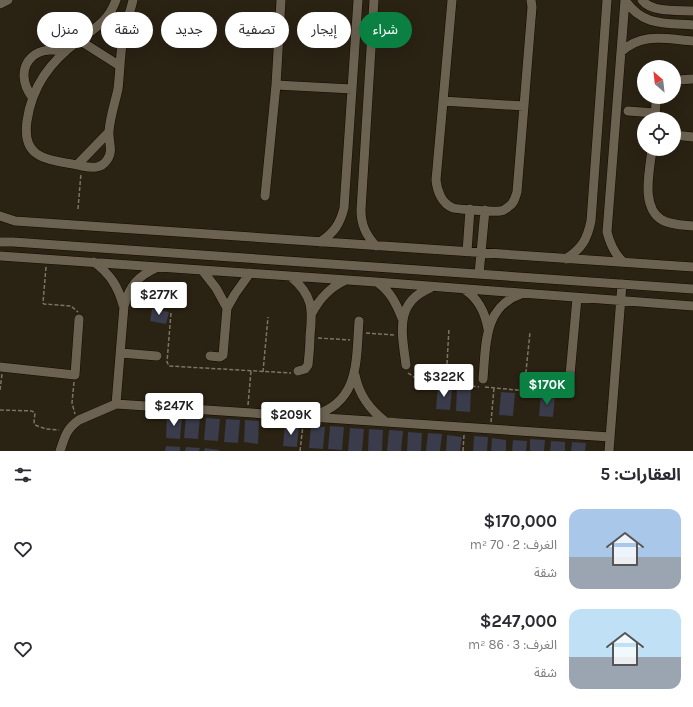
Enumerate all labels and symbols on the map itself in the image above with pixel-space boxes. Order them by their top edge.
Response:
north arrow [637,60,681,104]
pin: $277K [131,282,187,316]
pin: $322K [416,364,472,398]
pin: $170K [519,372,575,406]
pin: $247K [146,393,202,427]
pin: $209K [263,402,319,436]

